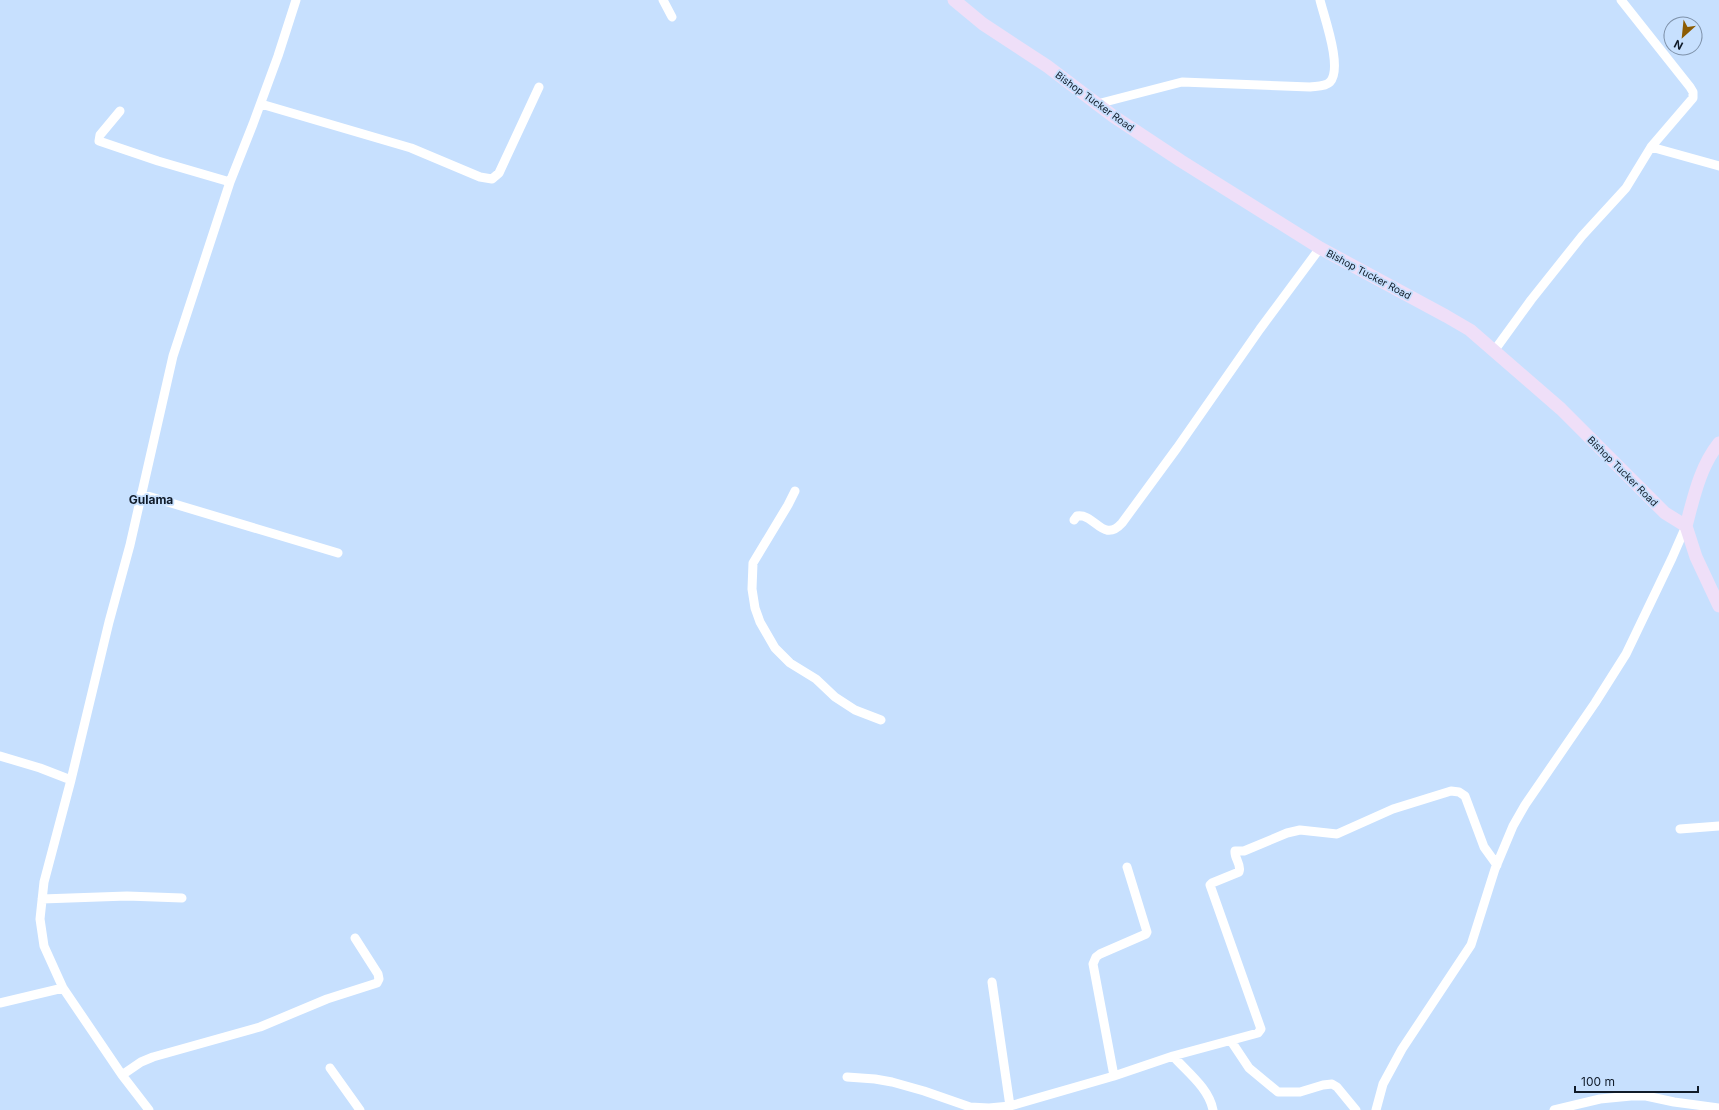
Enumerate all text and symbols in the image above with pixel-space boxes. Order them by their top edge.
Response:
north arrow [1663,16,1703,56]
text: N [1672,37,1685,53]
street label: Bishop Tucker Road [1053,68,1137,134]
street label: Bishop Tucker Road [1325,247,1413,301]
street label: Bishop Tucker Road [1585,433,1661,509]
district label: Gulama [129,492,173,507]
scale bar [1575,1068,1698,1094]
text: 100 m [1581,1074,1615,1089]

